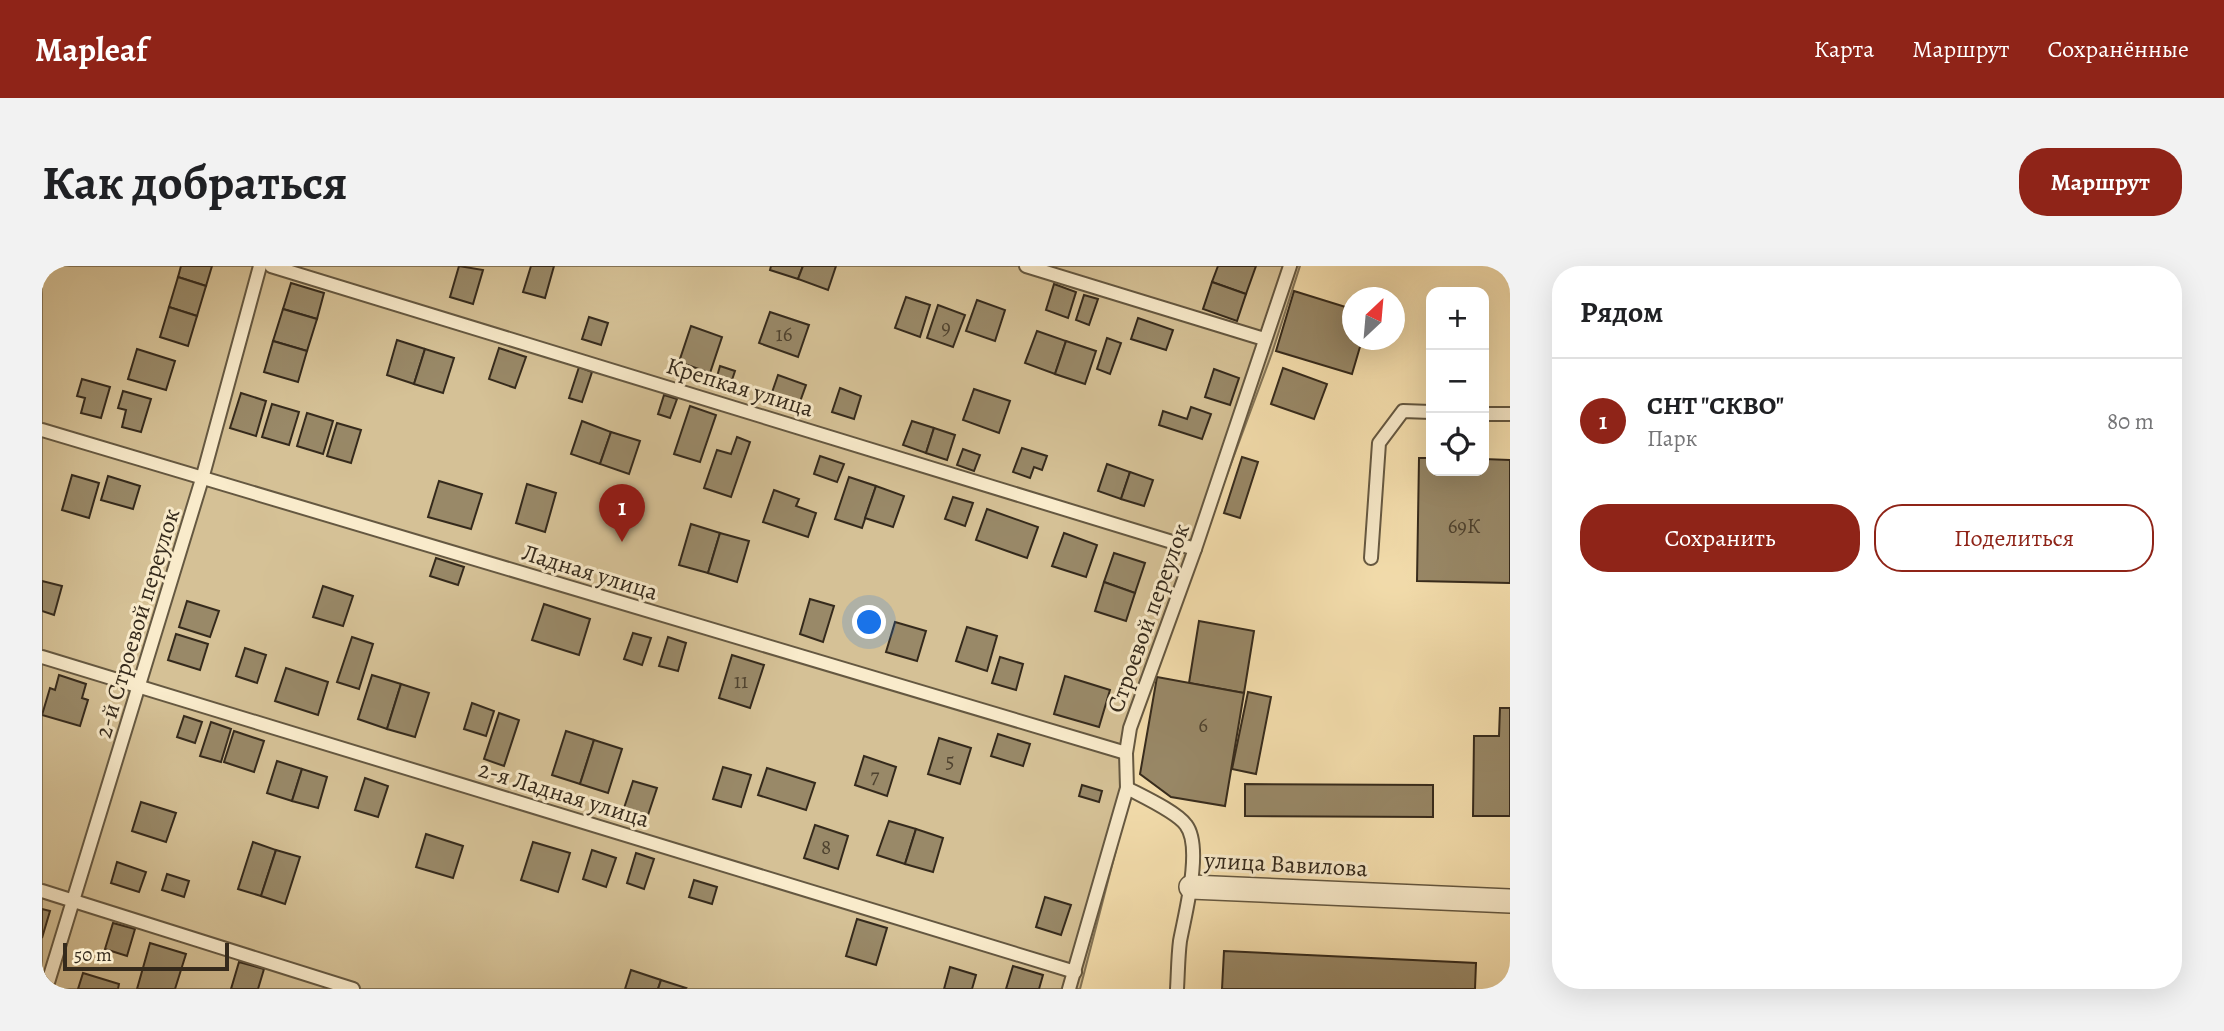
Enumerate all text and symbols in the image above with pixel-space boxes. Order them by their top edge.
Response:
text: Mapleaf [35,27,147,72]
text: Карта [1814,33,1874,65]
text: Маршрут [1912,33,2010,65]
text: Сохранённые [2048,33,2189,65]
button: Маршрут [2019,148,2182,216]
text: Как добраться [42,149,348,216]
north arrow [1342,287,1405,350]
map controls [1426,287,1489,476]
button: + [1426,287,1489,350]
text: Рядом [1580,292,1663,332]
house number: 9 [941,313,951,341]
house number: 16 [776,320,793,348]
street label: Крепкая улица [662,349,818,425]
button: − [1426,350,1489,413]
text: СНТ "СКВО" [1647,388,1784,423]
text: 1 [1599,406,1607,437]
text: 80 m [2107,406,2154,437]
button: locate [1426,413,1489,476]
text: Парк [1647,423,1698,454]
pin: 1 [599,484,645,542]
street label: 2-й Строевой переулок [87,504,187,742]
button: Сохранить [1580,504,1860,572]
button: Поделиться [1874,504,2154,572]
house number: 69К [1448,512,1481,540]
street label: Строевой переулок [1099,519,1197,717]
street label: Ладная улица [518,536,662,608]
your location [852,605,886,639]
house number: 11 [734,667,748,695]
house number: 6 [1198,711,1208,739]
house number: 5 [945,747,955,775]
street label: 2-я Ладная улица [475,753,653,835]
house number: 7 [871,762,880,790]
house number: 8 [821,833,831,861]
street label: улица Вавилова [1203,844,1368,884]
scale bar [63,940,229,972]
text: 50 m [74,942,112,968]

